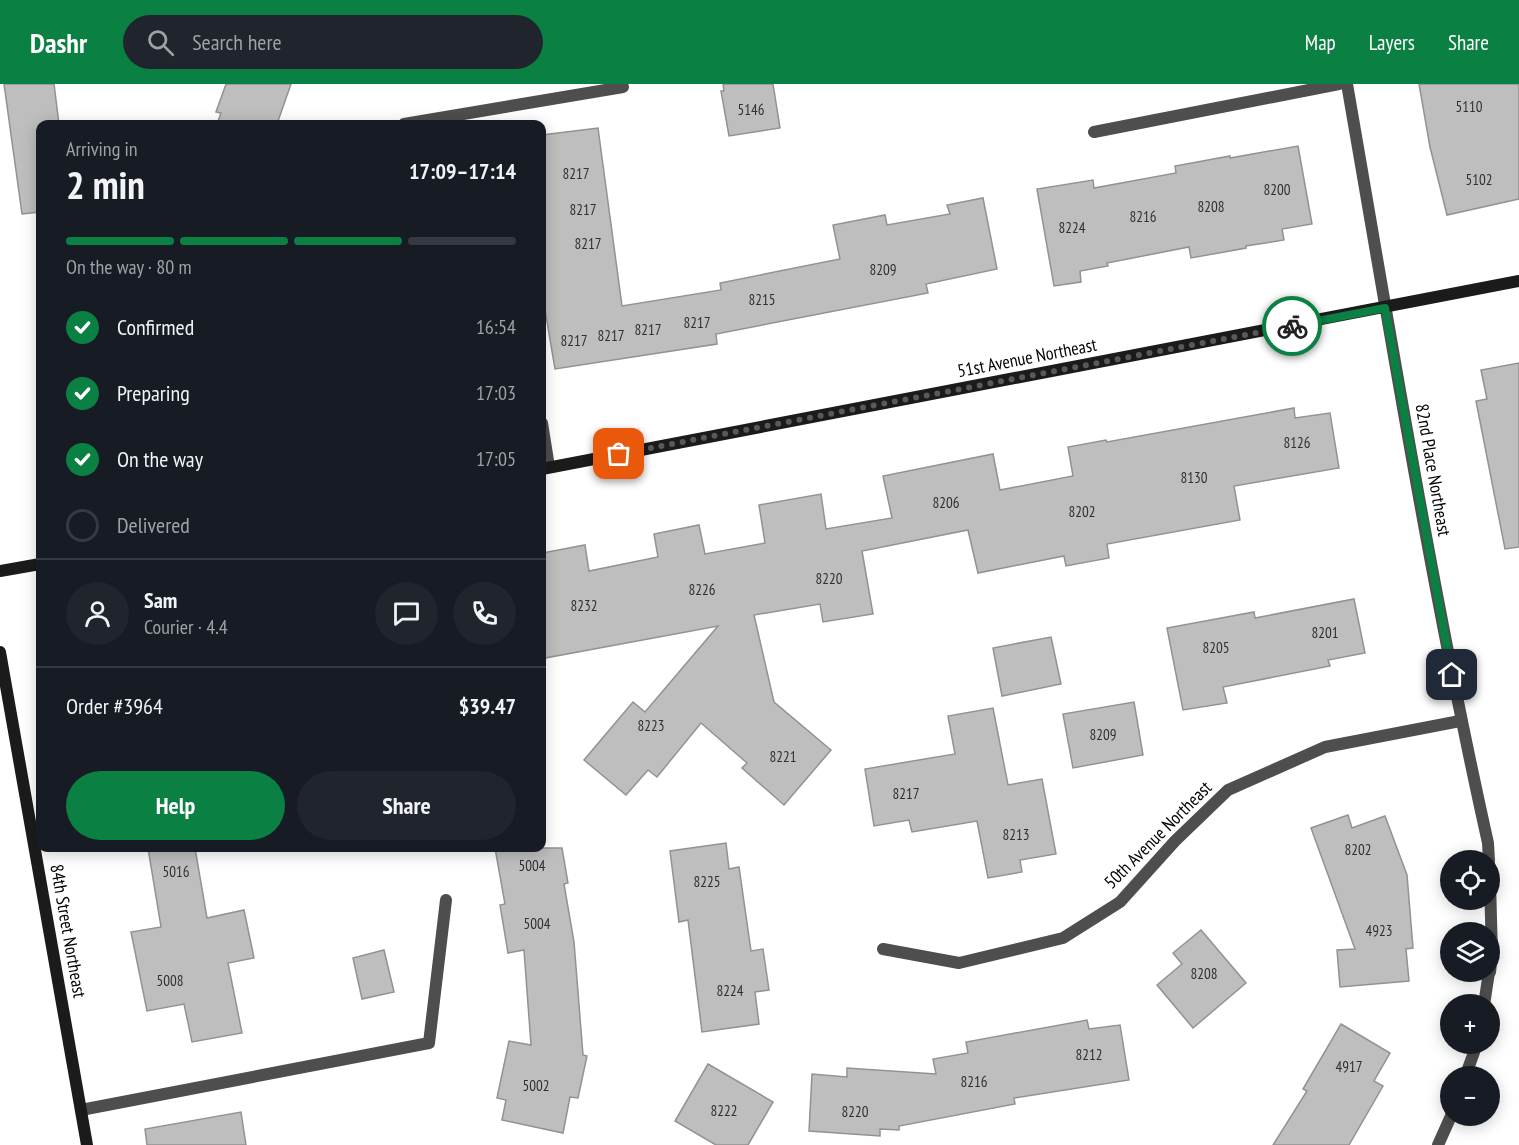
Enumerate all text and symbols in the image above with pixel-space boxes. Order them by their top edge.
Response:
search box [123,15,543,69]
text: Dashr [30,24,87,61]
icon: search [144,26,177,59]
text: Search here [192,28,282,56]
text: Map [1305,29,1336,56]
text: Layers [1369,29,1415,56]
text: Share [1448,29,1489,56]
house number: 5110 [1455,97,1483,116]
house number: 5146 [737,100,765,119]
text: Arriving in [66,136,138,162]
text: 17:09–17:14 [409,157,516,185]
text: 2 min [66,159,145,210]
house number: 8217 [562,164,590,183]
house number: 5102 [1465,170,1493,189]
house number: 8200 [1263,180,1291,199]
house number: 8208 [1197,197,1225,216]
house number: 8217 [569,200,597,219]
house number: 8216 [1129,207,1157,226]
house number: 8224 [1058,218,1086,237]
house number: 8217 [574,234,602,253]
text: On the way · 80 m [66,254,192,280]
house number: 8209 [869,260,897,279]
house number: 8215 [748,290,776,309]
courier [1262,296,1322,356]
icon: bike [1276,310,1309,343]
icon: check [66,311,99,344]
text: Confirmed [117,313,194,341]
house number: 8217 [683,313,711,332]
text: 16:54 [476,314,516,340]
house number: 8217 [634,320,662,339]
house number: 8217 [597,326,625,345]
house number: 8217 [560,331,588,350]
street label: 51st Avenue Northeast [955,333,1098,382]
icon: check [66,377,99,410]
text: Preparing [117,379,190,407]
text: 17:03 [476,380,516,406]
street label: 82nd Place Northeast [1411,402,1456,538]
pin [593,428,644,479]
house number: 8126 [1283,433,1311,452]
icon: bag [602,437,635,470]
icon: check [66,443,99,476]
text: On the way [117,445,203,473]
text: 17:05 [476,446,516,472]
house number: 8130 [1180,468,1208,487]
house number: 8206 [932,493,960,512]
house number: 8202 [1068,502,1096,521]
text: Delivered [117,511,190,539]
house number: 8220 [815,569,843,588]
house number: 8226 [688,580,716,599]
button: person [66,582,129,645]
button: chat [375,582,438,645]
button: phone [453,582,516,645]
text: Sam [144,586,177,614]
house number: 8232 [570,596,598,615]
text: Courier · 4.4 [144,614,228,640]
house number: 8201 [1311,623,1339,642]
house number: 8205 [1202,638,1230,657]
pin [1426,649,1477,700]
icon: home [1435,658,1468,691]
text: Order #3964 [66,692,163,720]
text: $39.47 [459,692,516,720]
house number: 8223 [637,716,665,735]
house number: 8209 [1089,725,1117,744]
house number: 8221 [769,747,797,766]
button: Help [66,771,285,840]
button: Share [297,771,516,840]
street label: 50th Avenue Northeast [1099,776,1216,893]
house number: 8217 [892,784,920,803]
house number: 8213 [1002,825,1030,844]
house number: 8202 [1344,840,1372,859]
map controls [1440,850,1500,1126]
button: locate [1440,850,1500,910]
house number: 5004 [518,856,546,875]
street label: 84th Street Northeast [45,862,92,1000]
house number: 5016 [162,862,190,881]
house number: 8225 [693,872,721,891]
house number: 5004 [523,914,551,933]
house number: 4923 [1365,921,1393,940]
button: layers [1440,922,1500,982]
house number: 8208 [1190,964,1218,983]
house number: 5008 [156,971,184,990]
house number: 8224 [716,981,744,1000]
button: + [1440,994,1500,1054]
house number: 8212 [1075,1045,1103,1064]
house number: 4917 [1335,1057,1363,1076]
button: − [1440,1066,1500,1126]
house number: 8216 [960,1072,988,1091]
house number: 5002 [522,1076,550,1095]
house number: 8222 [710,1101,738,1120]
house number: 8220 [841,1102,869,1121]

